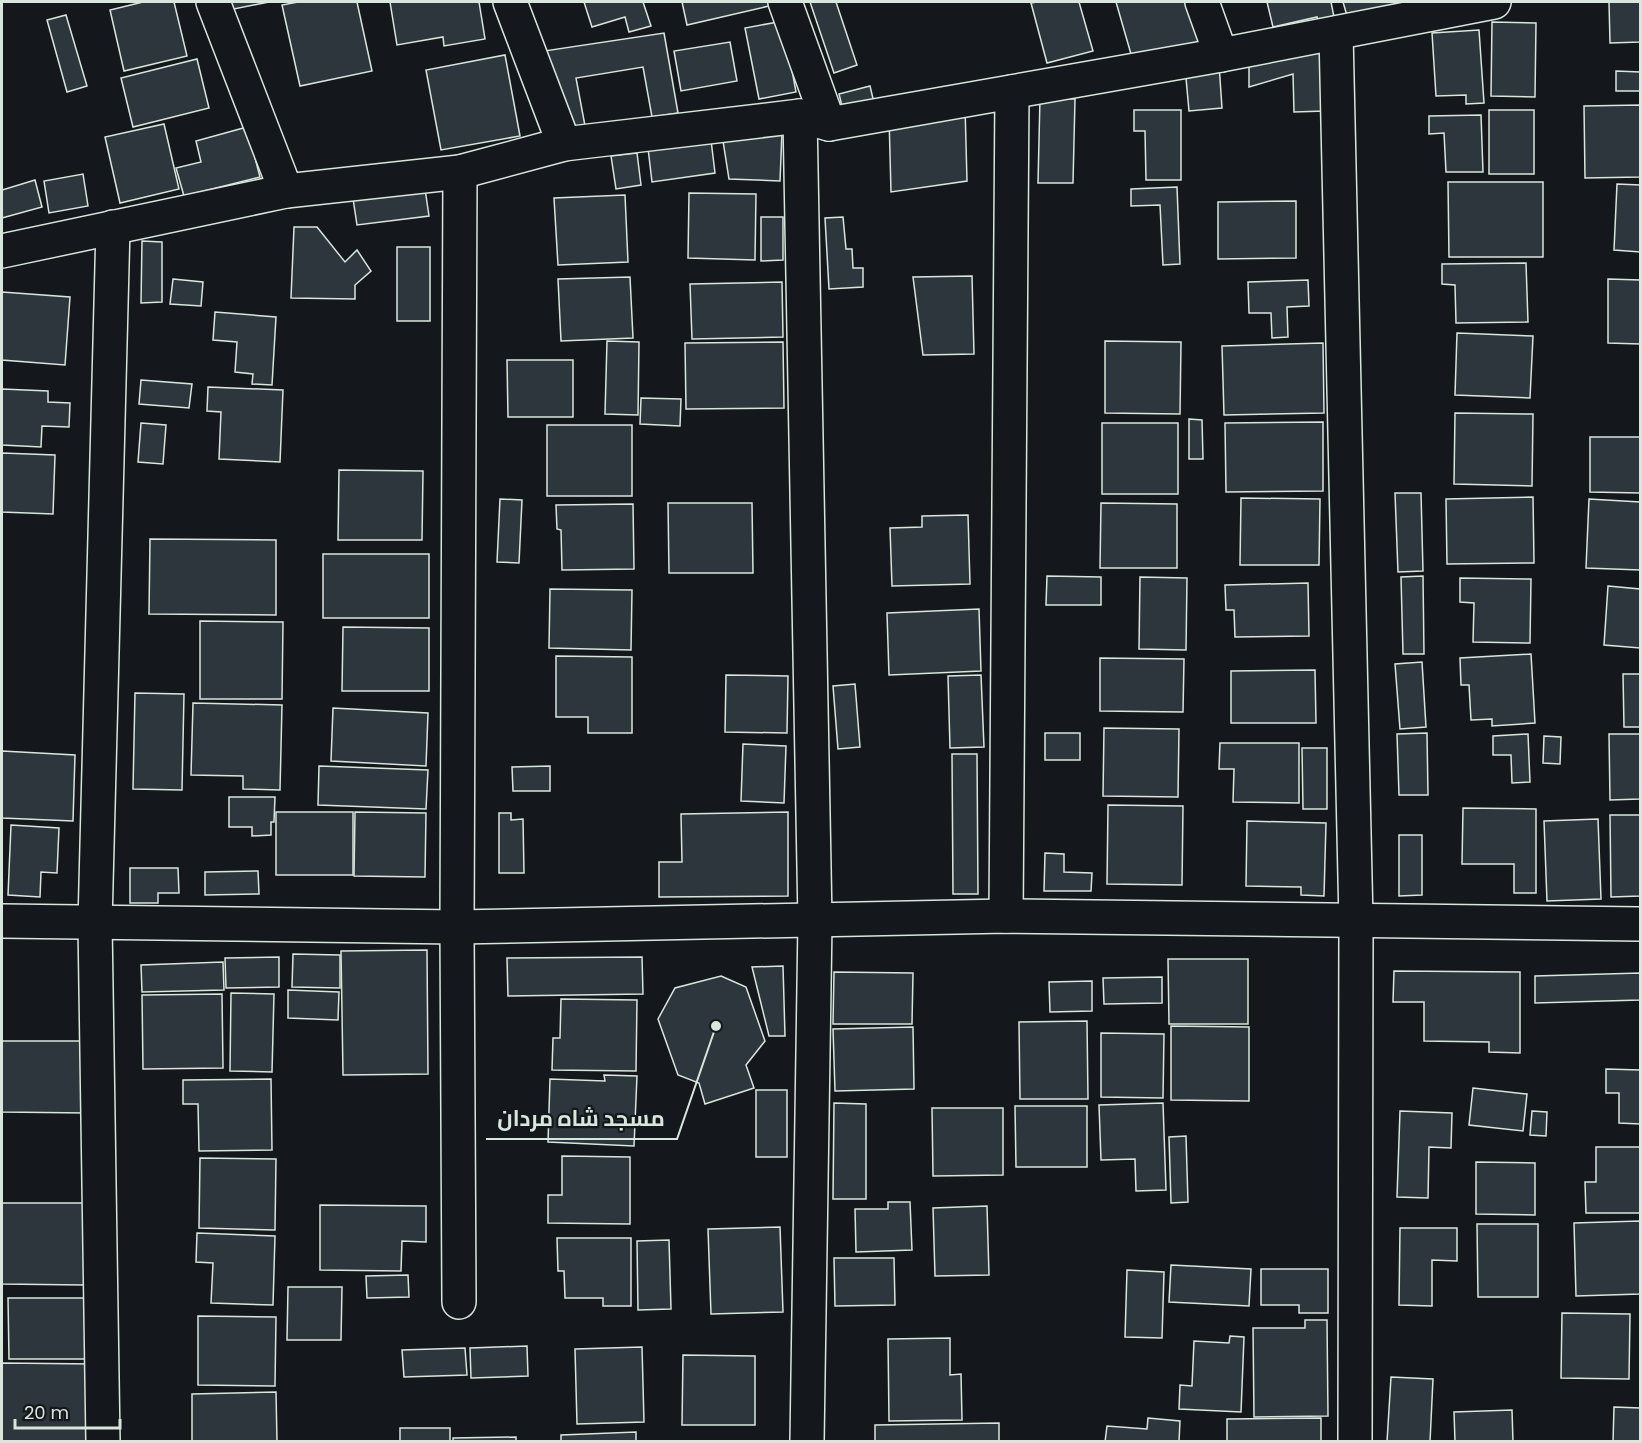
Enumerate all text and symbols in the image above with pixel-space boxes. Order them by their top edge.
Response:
callout: مسجد شاه مردان [486,1099,677,1139]
text: مسجد شاه مردان [497,1103,665,1134]
scale bar [15,1392,120,1430]
text: 20 m [24,1400,69,1425]

